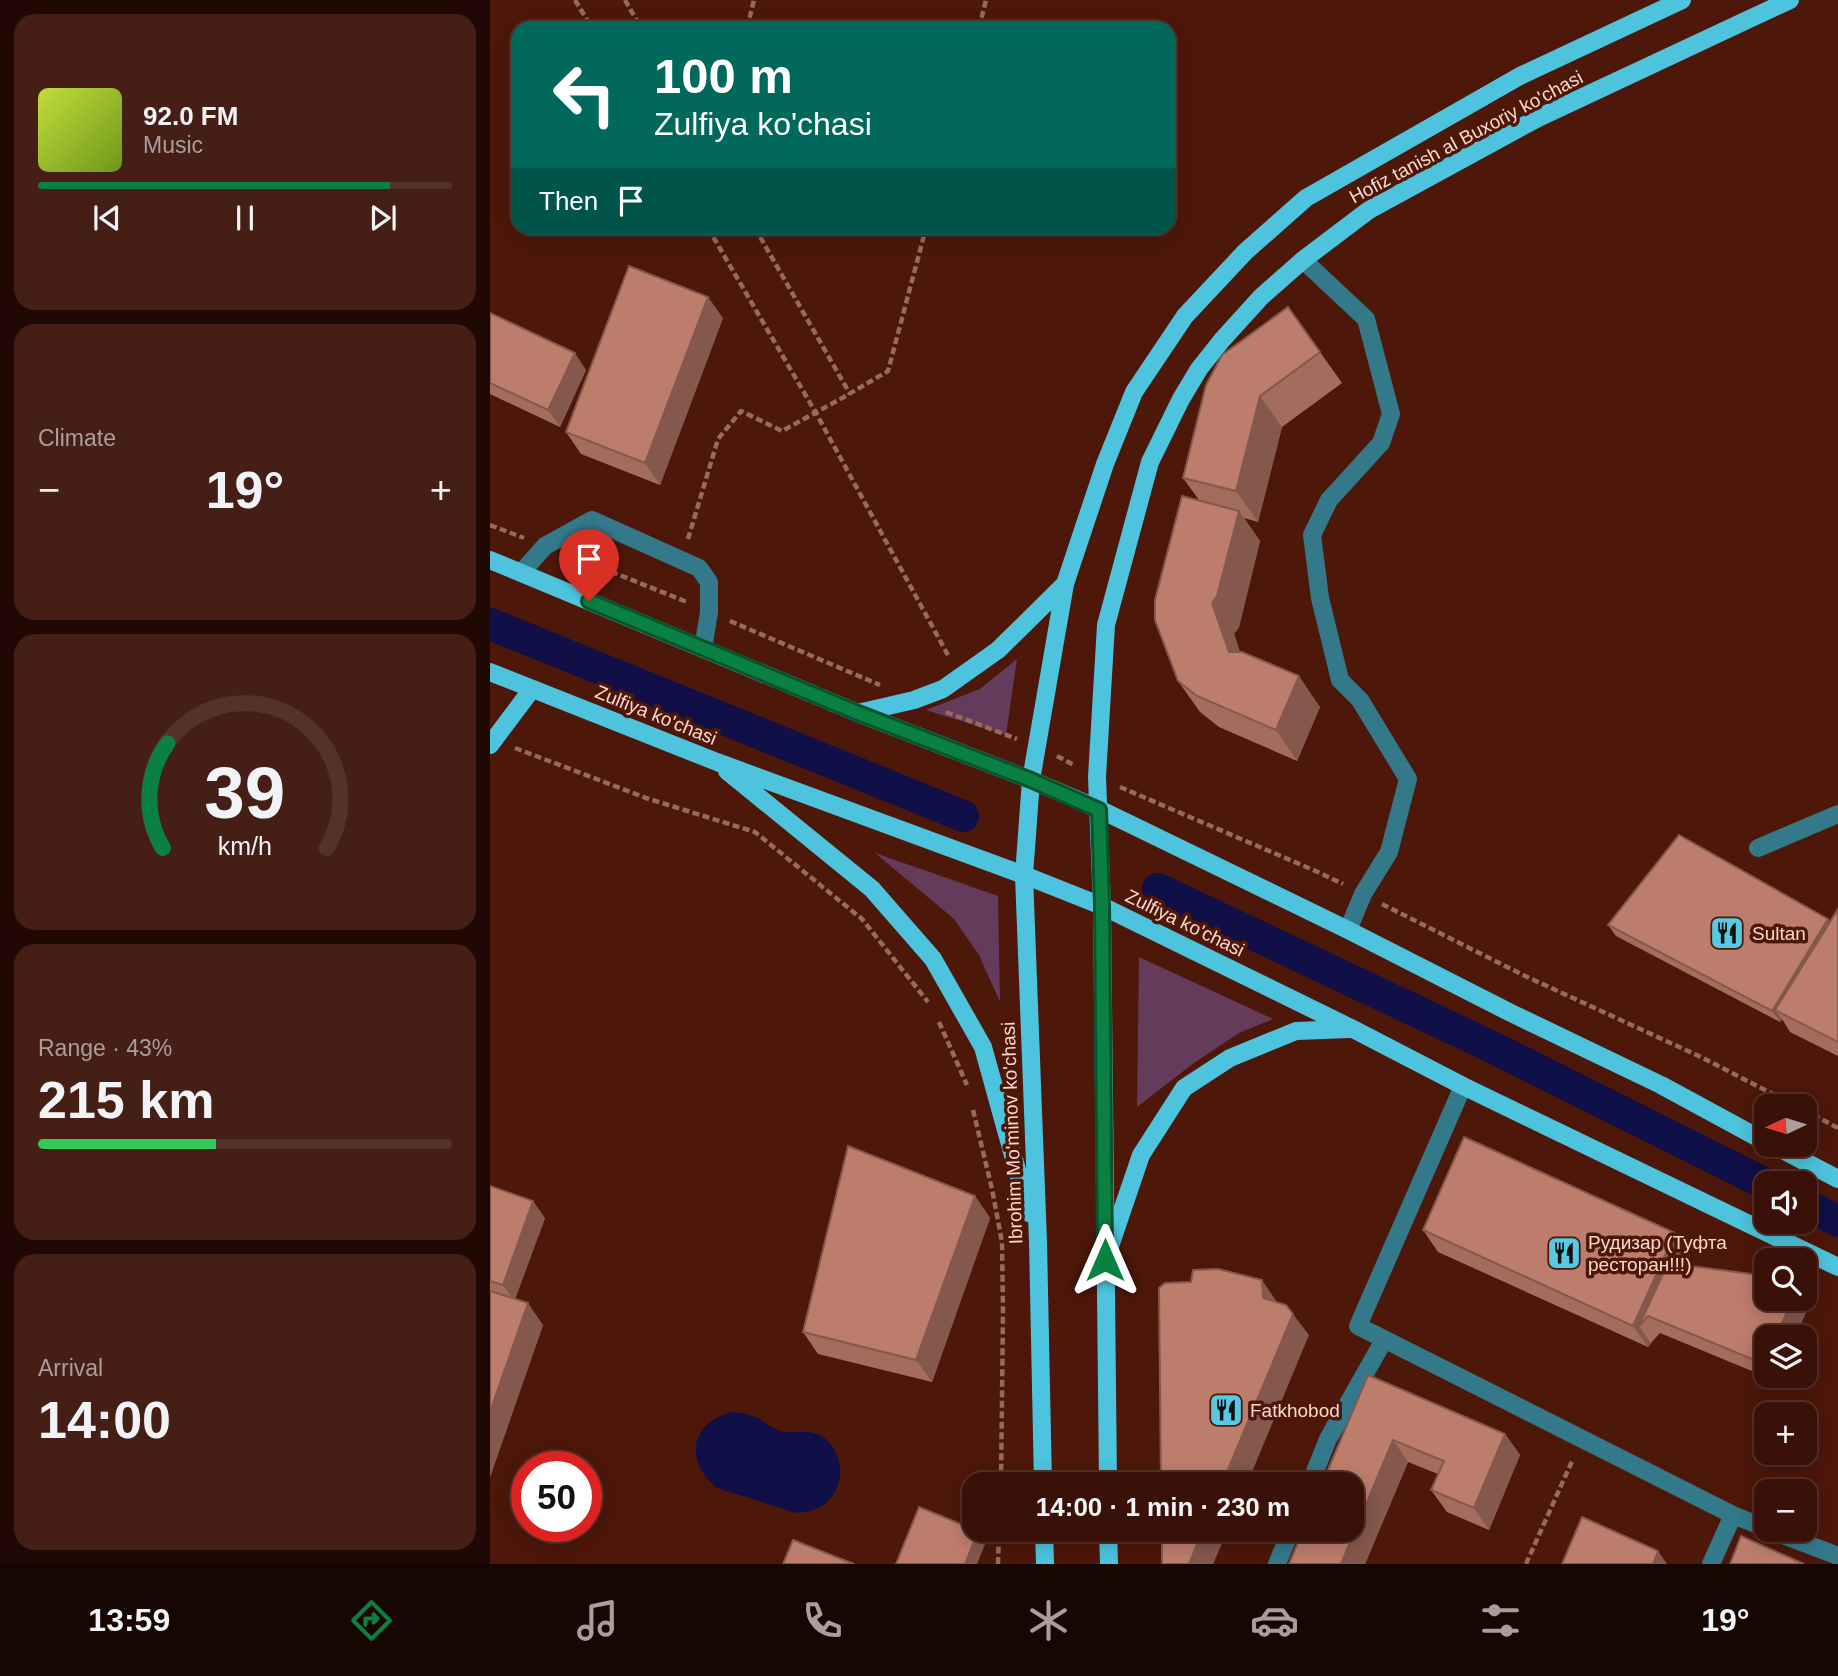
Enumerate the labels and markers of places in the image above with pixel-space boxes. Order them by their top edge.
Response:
pin [559,529,619,601]
restaurant icon: Sultan [1708,914,1746,952]
place label: Sultan [1752,923,1806,944]
place label: Рудизар (Туфта ресторан!!!) [1588,1232,1727,1275]
restaurant icon: Рудизар (Туфта ресторан!!!) [1545,1234,1583,1272]
restaurant icon: Fatkhobod [1207,1391,1245,1429]
place label: Fatkhobod [1250,1400,1340,1421]

